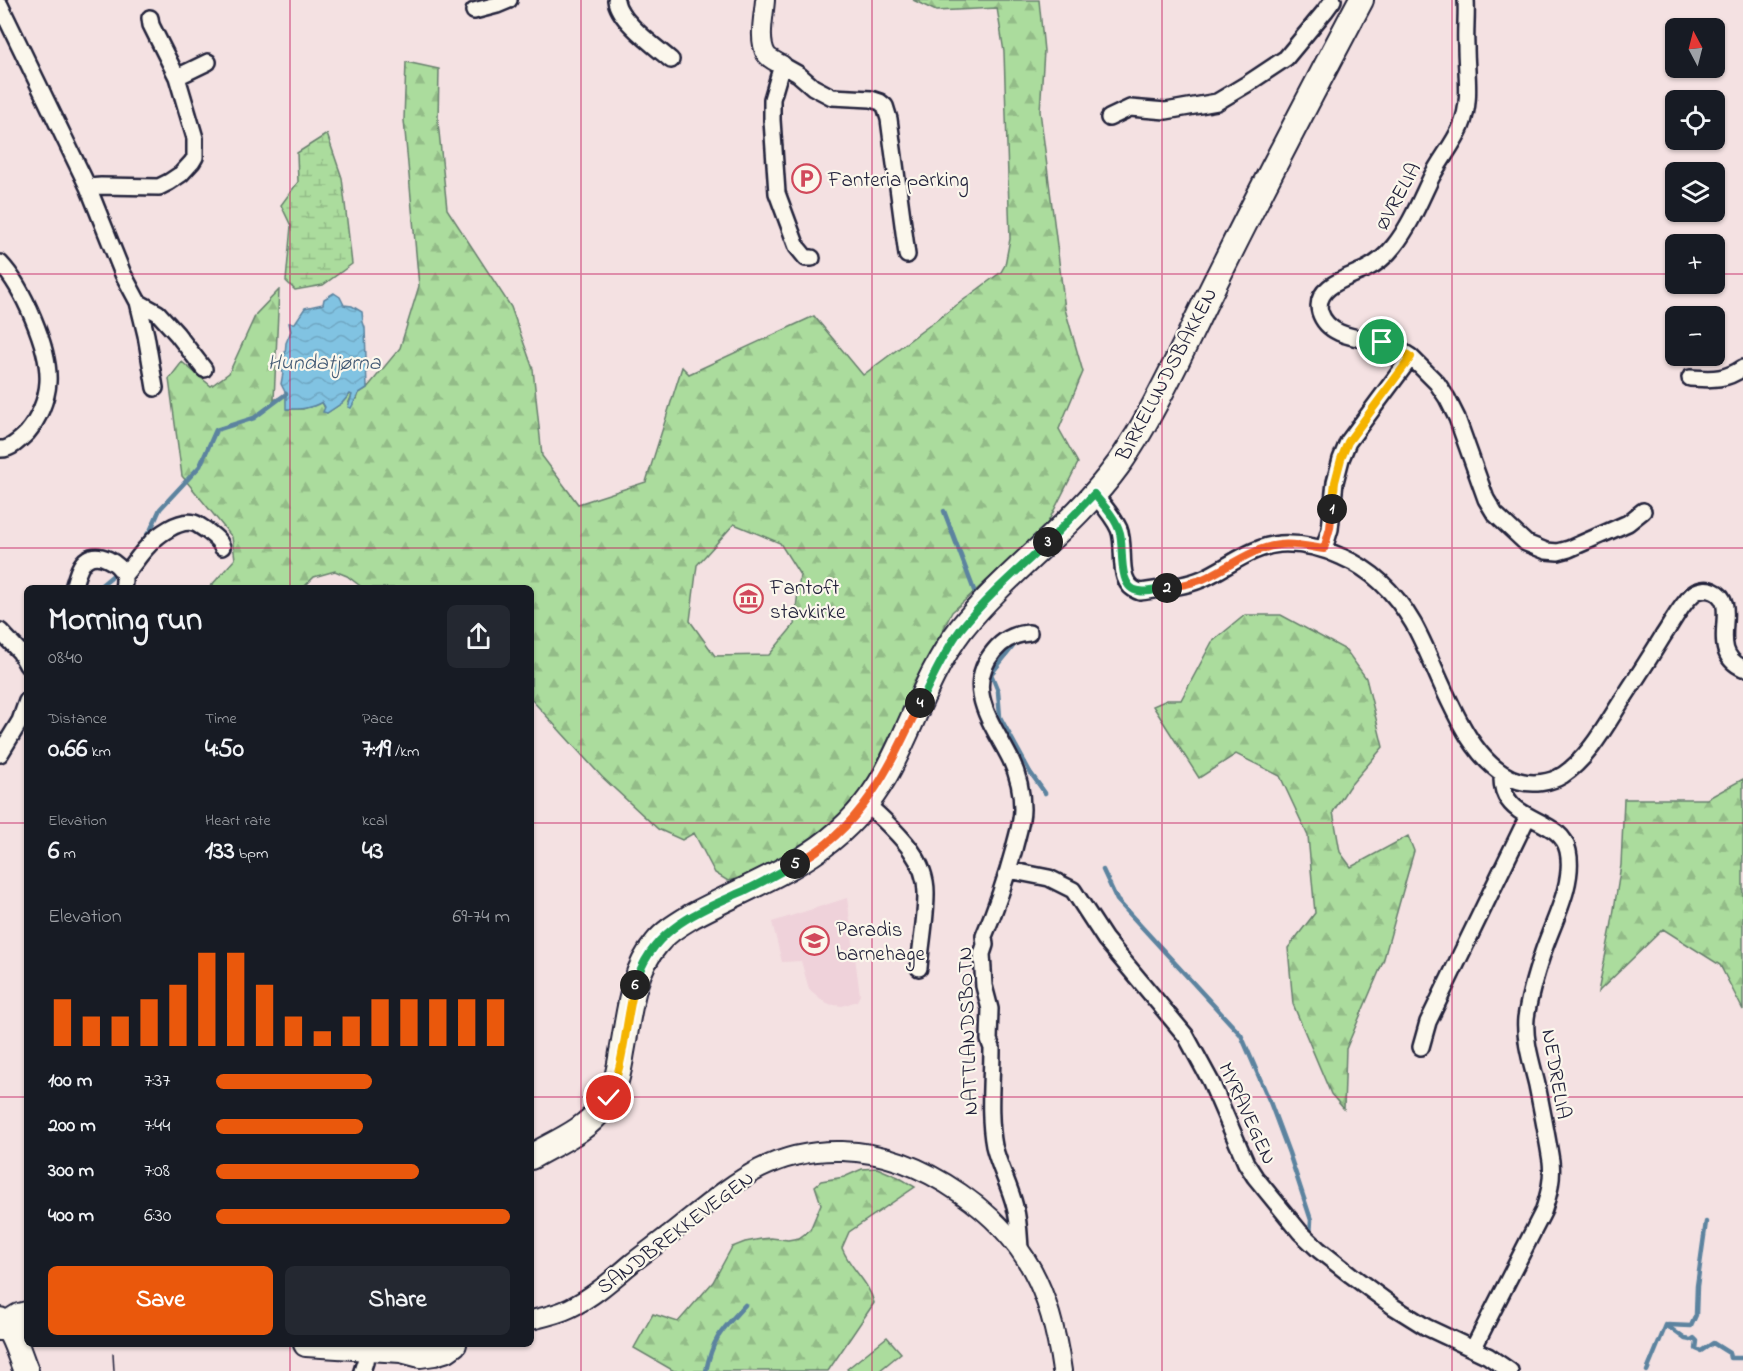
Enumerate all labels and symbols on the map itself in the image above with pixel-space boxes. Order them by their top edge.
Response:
north arrow [1665,18,1725,78]
street label: ØVRELIA [1368,157,1430,236]
parking icon: Fanteria parking [791,163,823,195]
place label: Fanteria parking [827,166,969,198]
street label: BIRKELUNDSBAKKEN [1109,283,1226,468]
pin [1356,316,1407,367]
water label: Hundatjørna [267,348,382,380]
pin: 1 [1317,494,1347,524]
pin: 3 [1033,527,1063,557]
pin: 2 [1152,573,1182,603]
place label: Fantoft stavkirke [769,574,846,628]
museum icon: Fantoft stavkirke [733,583,765,615]
pin: 4 [905,688,935,718]
pin: 5 [780,849,810,879]
place label: Paradis barnehage [836,916,925,972]
school or university icon: Paradis barnehage [799,925,831,957]
street label: NATTLANDSBOTN [951,946,987,1116]
pin: 6 [620,970,650,1000]
street label: NEDRELIA [1532,1027,1578,1122]
street label: MYRAVEGEN [1209,1058,1283,1170]
pin [583,1072,634,1123]
street label: SANDBREKKEVEGEN [591,1164,761,1303]

